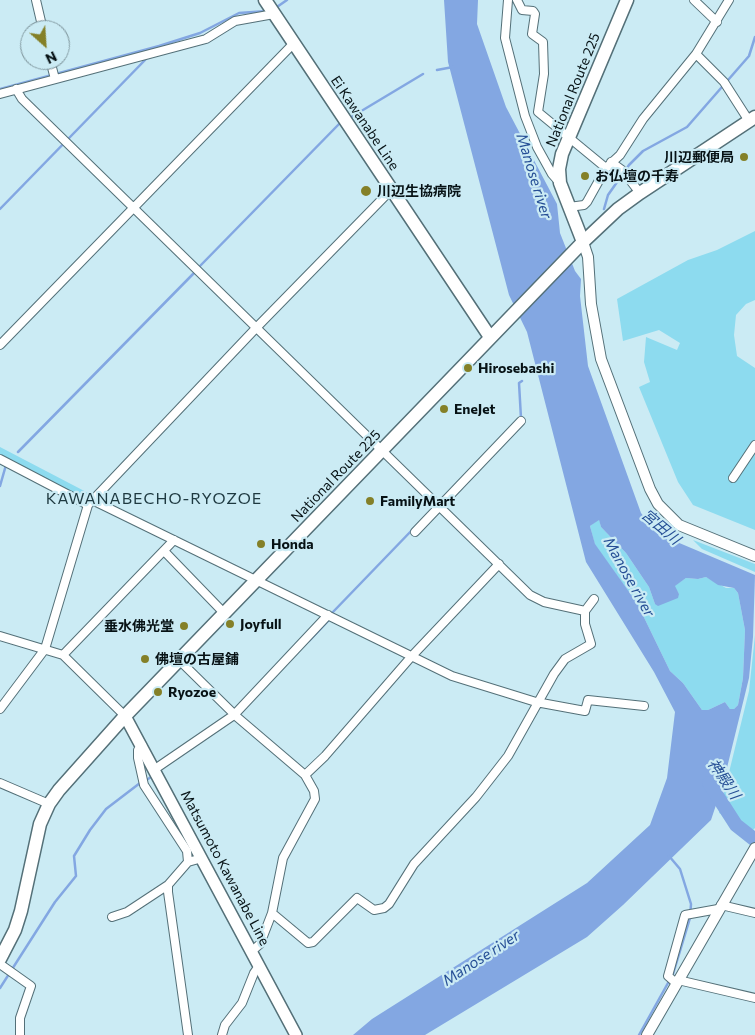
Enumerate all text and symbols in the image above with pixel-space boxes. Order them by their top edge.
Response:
north arrow [20,20,70,70]
street label: National Route 225 [542,31,604,149]
text: N [43,48,60,68]
street label: Ei Kawanabe Line [327,73,403,173]
water label: Manose river [512,131,556,221]
place label: 川辺郵便局 [664,149,734,165]
marker: 川辺郵便局 [738,151,750,163]
place label: お仏壇の千寿 [595,168,679,184]
marker: お仏壇の千寿 [579,170,591,182]
place label: 川辺生協病院 [377,183,461,199]
marker: 川辺生協病院 [359,184,373,198]
place label: Hirosebashi [478,360,554,376]
marker: Hirosebashi [462,362,474,374]
place label: EneJet [454,401,496,417]
marker: EneJet [438,403,450,415]
street label: National Route 225 [288,426,384,526]
district label: KAWANABECHO-RYOZOE [43,489,265,509]
place label: FamilyMart [380,493,455,509]
marker: FamilyMart [364,495,376,507]
water label: 宮田川 [638,506,684,548]
water label: Manose river [600,534,658,620]
place label: Honda [271,536,314,552]
marker: Honda [255,538,267,550]
place label: Joyfull [240,616,282,632]
place label: 垂水佛光堂 [104,618,174,634]
marker: Joyfull [224,618,236,630]
marker: 垂水佛光堂 [178,620,190,632]
place label: 佛壇の古屋鋪 [155,651,239,667]
marker: 佛壇の古屋鋪 [139,653,151,665]
place label: Ryozoe [168,684,216,700]
marker: Ryozoe [152,686,164,698]
water label: 神殿川 [704,755,744,803]
street label: Matsumoto Kawanabe Line [177,788,273,948]
water label: Manose river [439,926,523,990]

